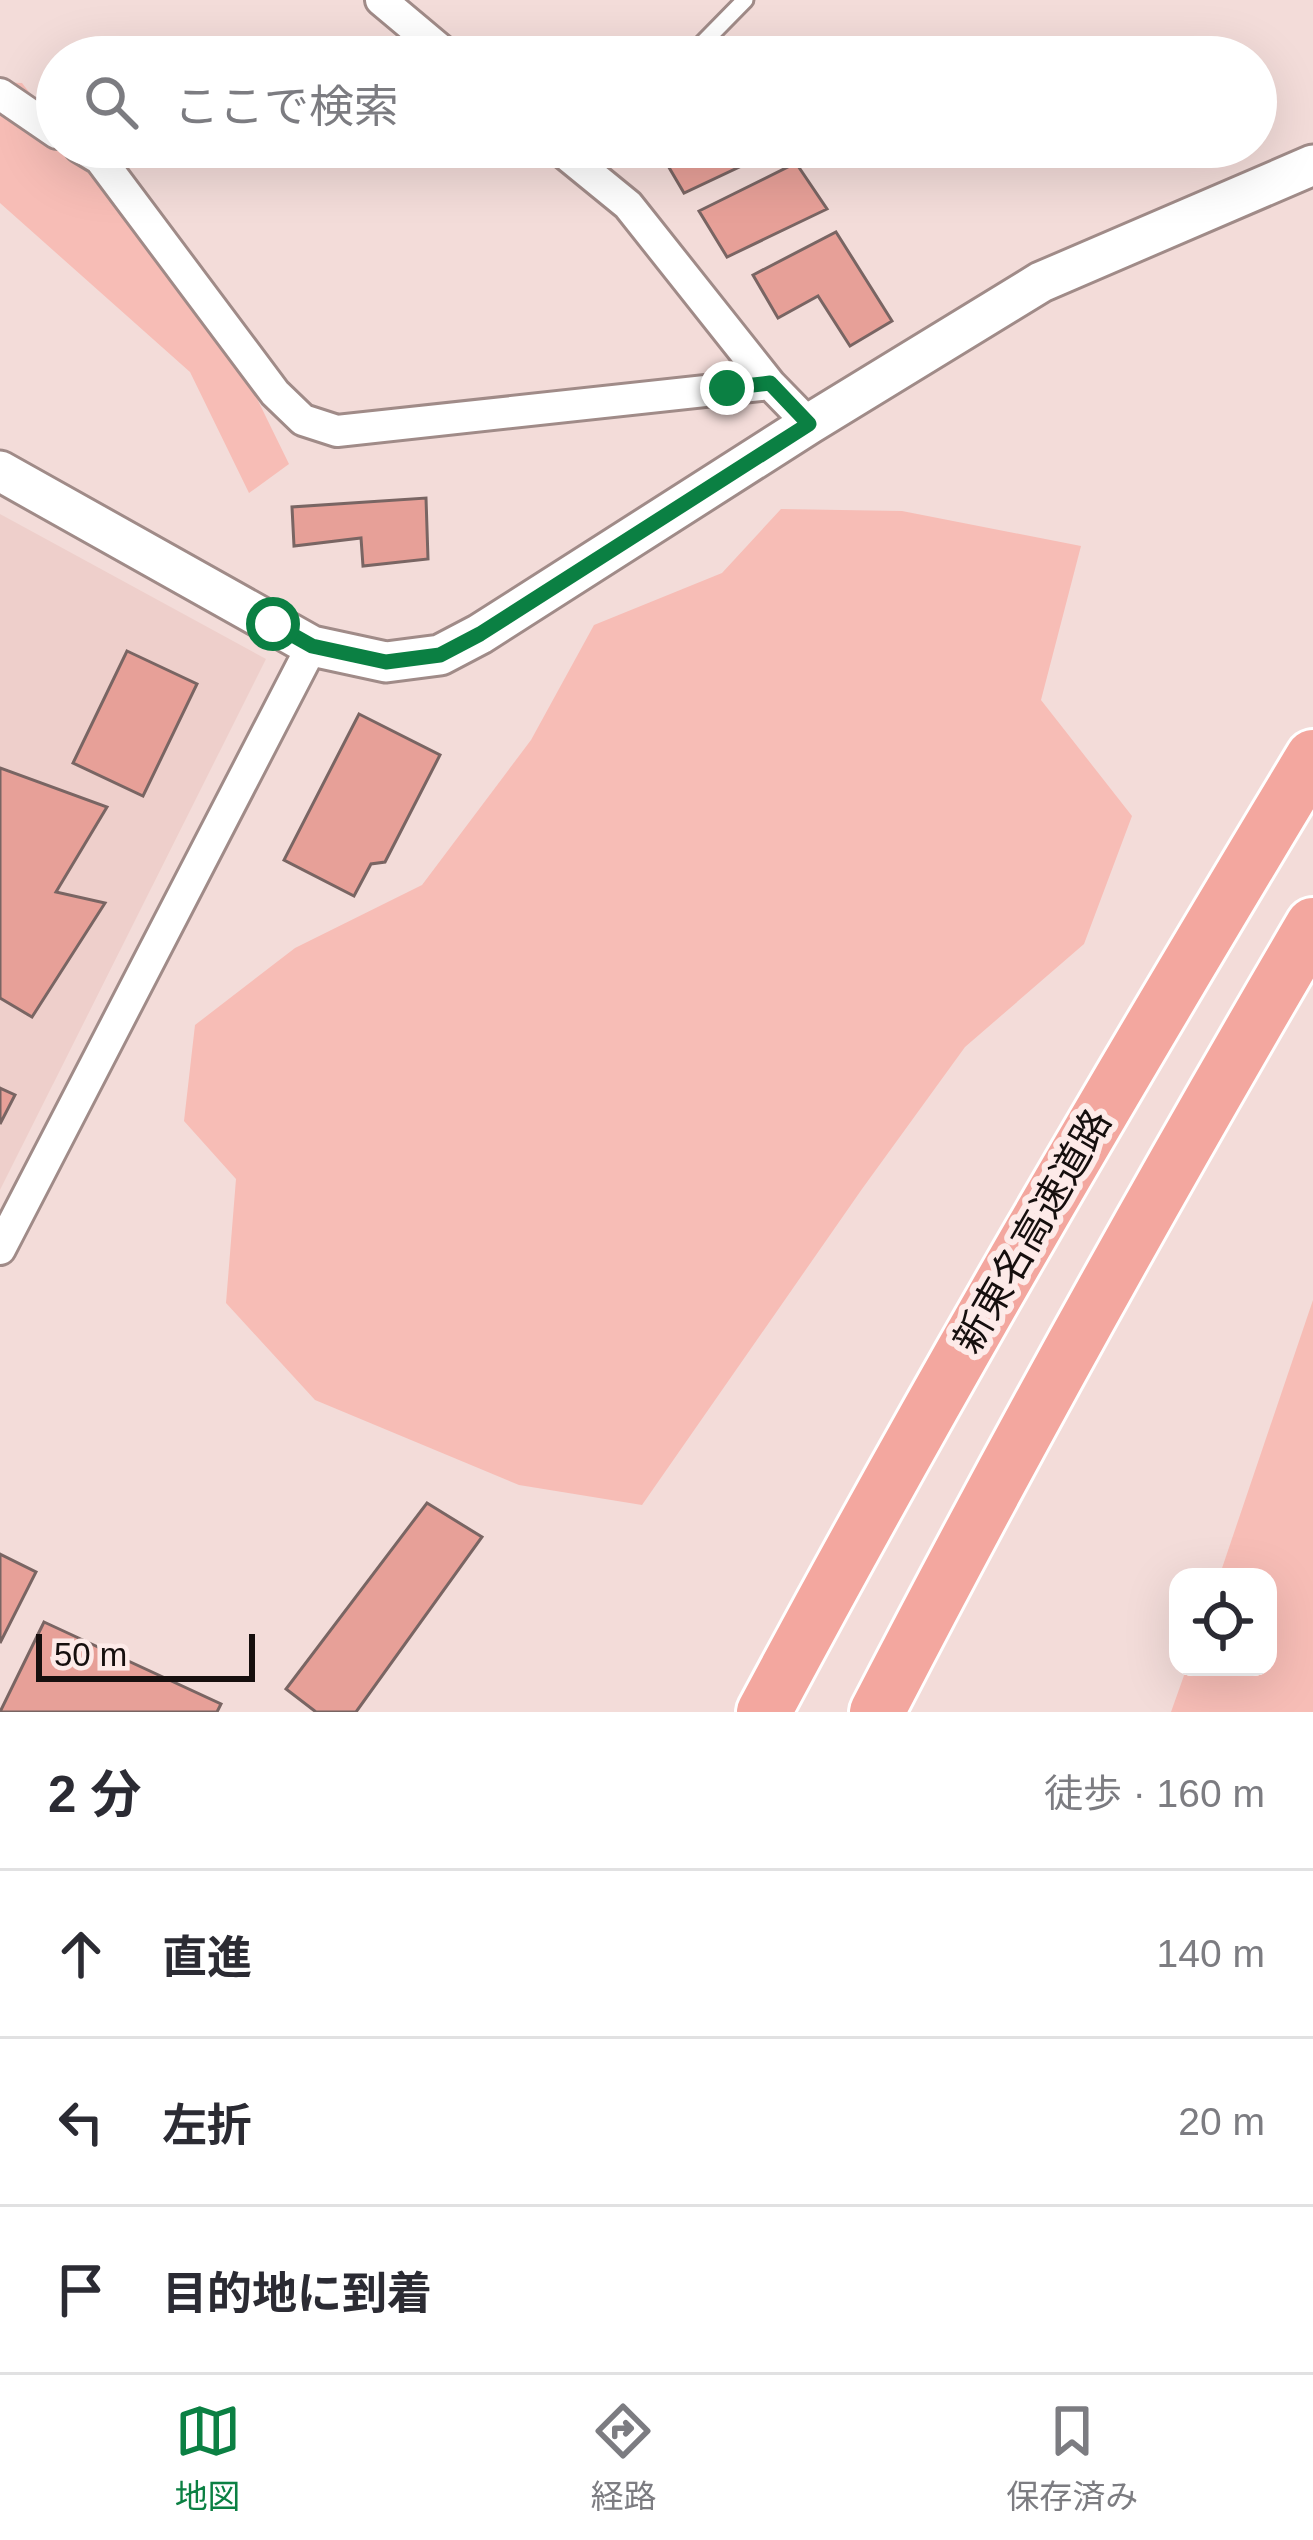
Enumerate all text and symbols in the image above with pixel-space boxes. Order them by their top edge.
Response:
search box [36,36,1277,168]
icon: search [78,69,144,135]
text: ここで検索 [174,81,399,132]
route end [700,361,754,415]
route start [246,597,300,651]
street label: 新東名高速道路 [945,1102,1119,1360]
map controls [1169,1568,1277,1676]
button: locate [1169,1568,1277,1676]
scale bar [36,1628,255,1681]
text: 50 m [54,1636,127,1673]
text: 2 分 [48,1766,142,1823]
text: 徒歩 · 160 m [1044,1772,1265,1815]
icon: ahead [48,1921,114,1987]
text: 直進 [162,1932,252,1983]
text: 140 m [1157,1932,1265,1975]
icon: left [48,2089,114,2155]
text: 左折 [162,2100,252,2151]
text: 20 m [1178,2100,1265,2143]
icon: arrive [48,2257,114,2323]
text: 目的地に到着 [162,2268,432,2319]
tab: 地図 [175,2398,241,2518]
tab: 経路 [590,2398,656,2518]
tab: 保存済み [1006,2398,1138,2518]

